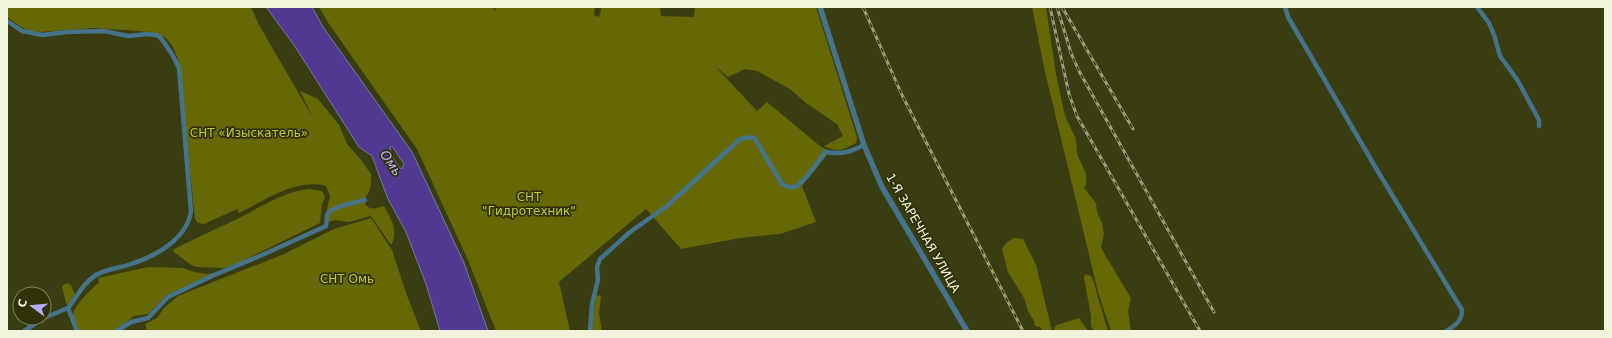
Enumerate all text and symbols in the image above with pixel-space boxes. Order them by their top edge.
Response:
park label: СНТ «Изыскатель» [190,126,308,140]
water label: Омь [377,147,405,179]
street label: 1-Я ЗАРЕЧНАЯ УЛИЦА [883,171,963,296]
park label: СНТ "Гидротехник" [482,190,576,218]
park label: СНТ Омь [320,272,374,286]
north arrow [12,286,52,326]
text: С [16,298,30,309]

